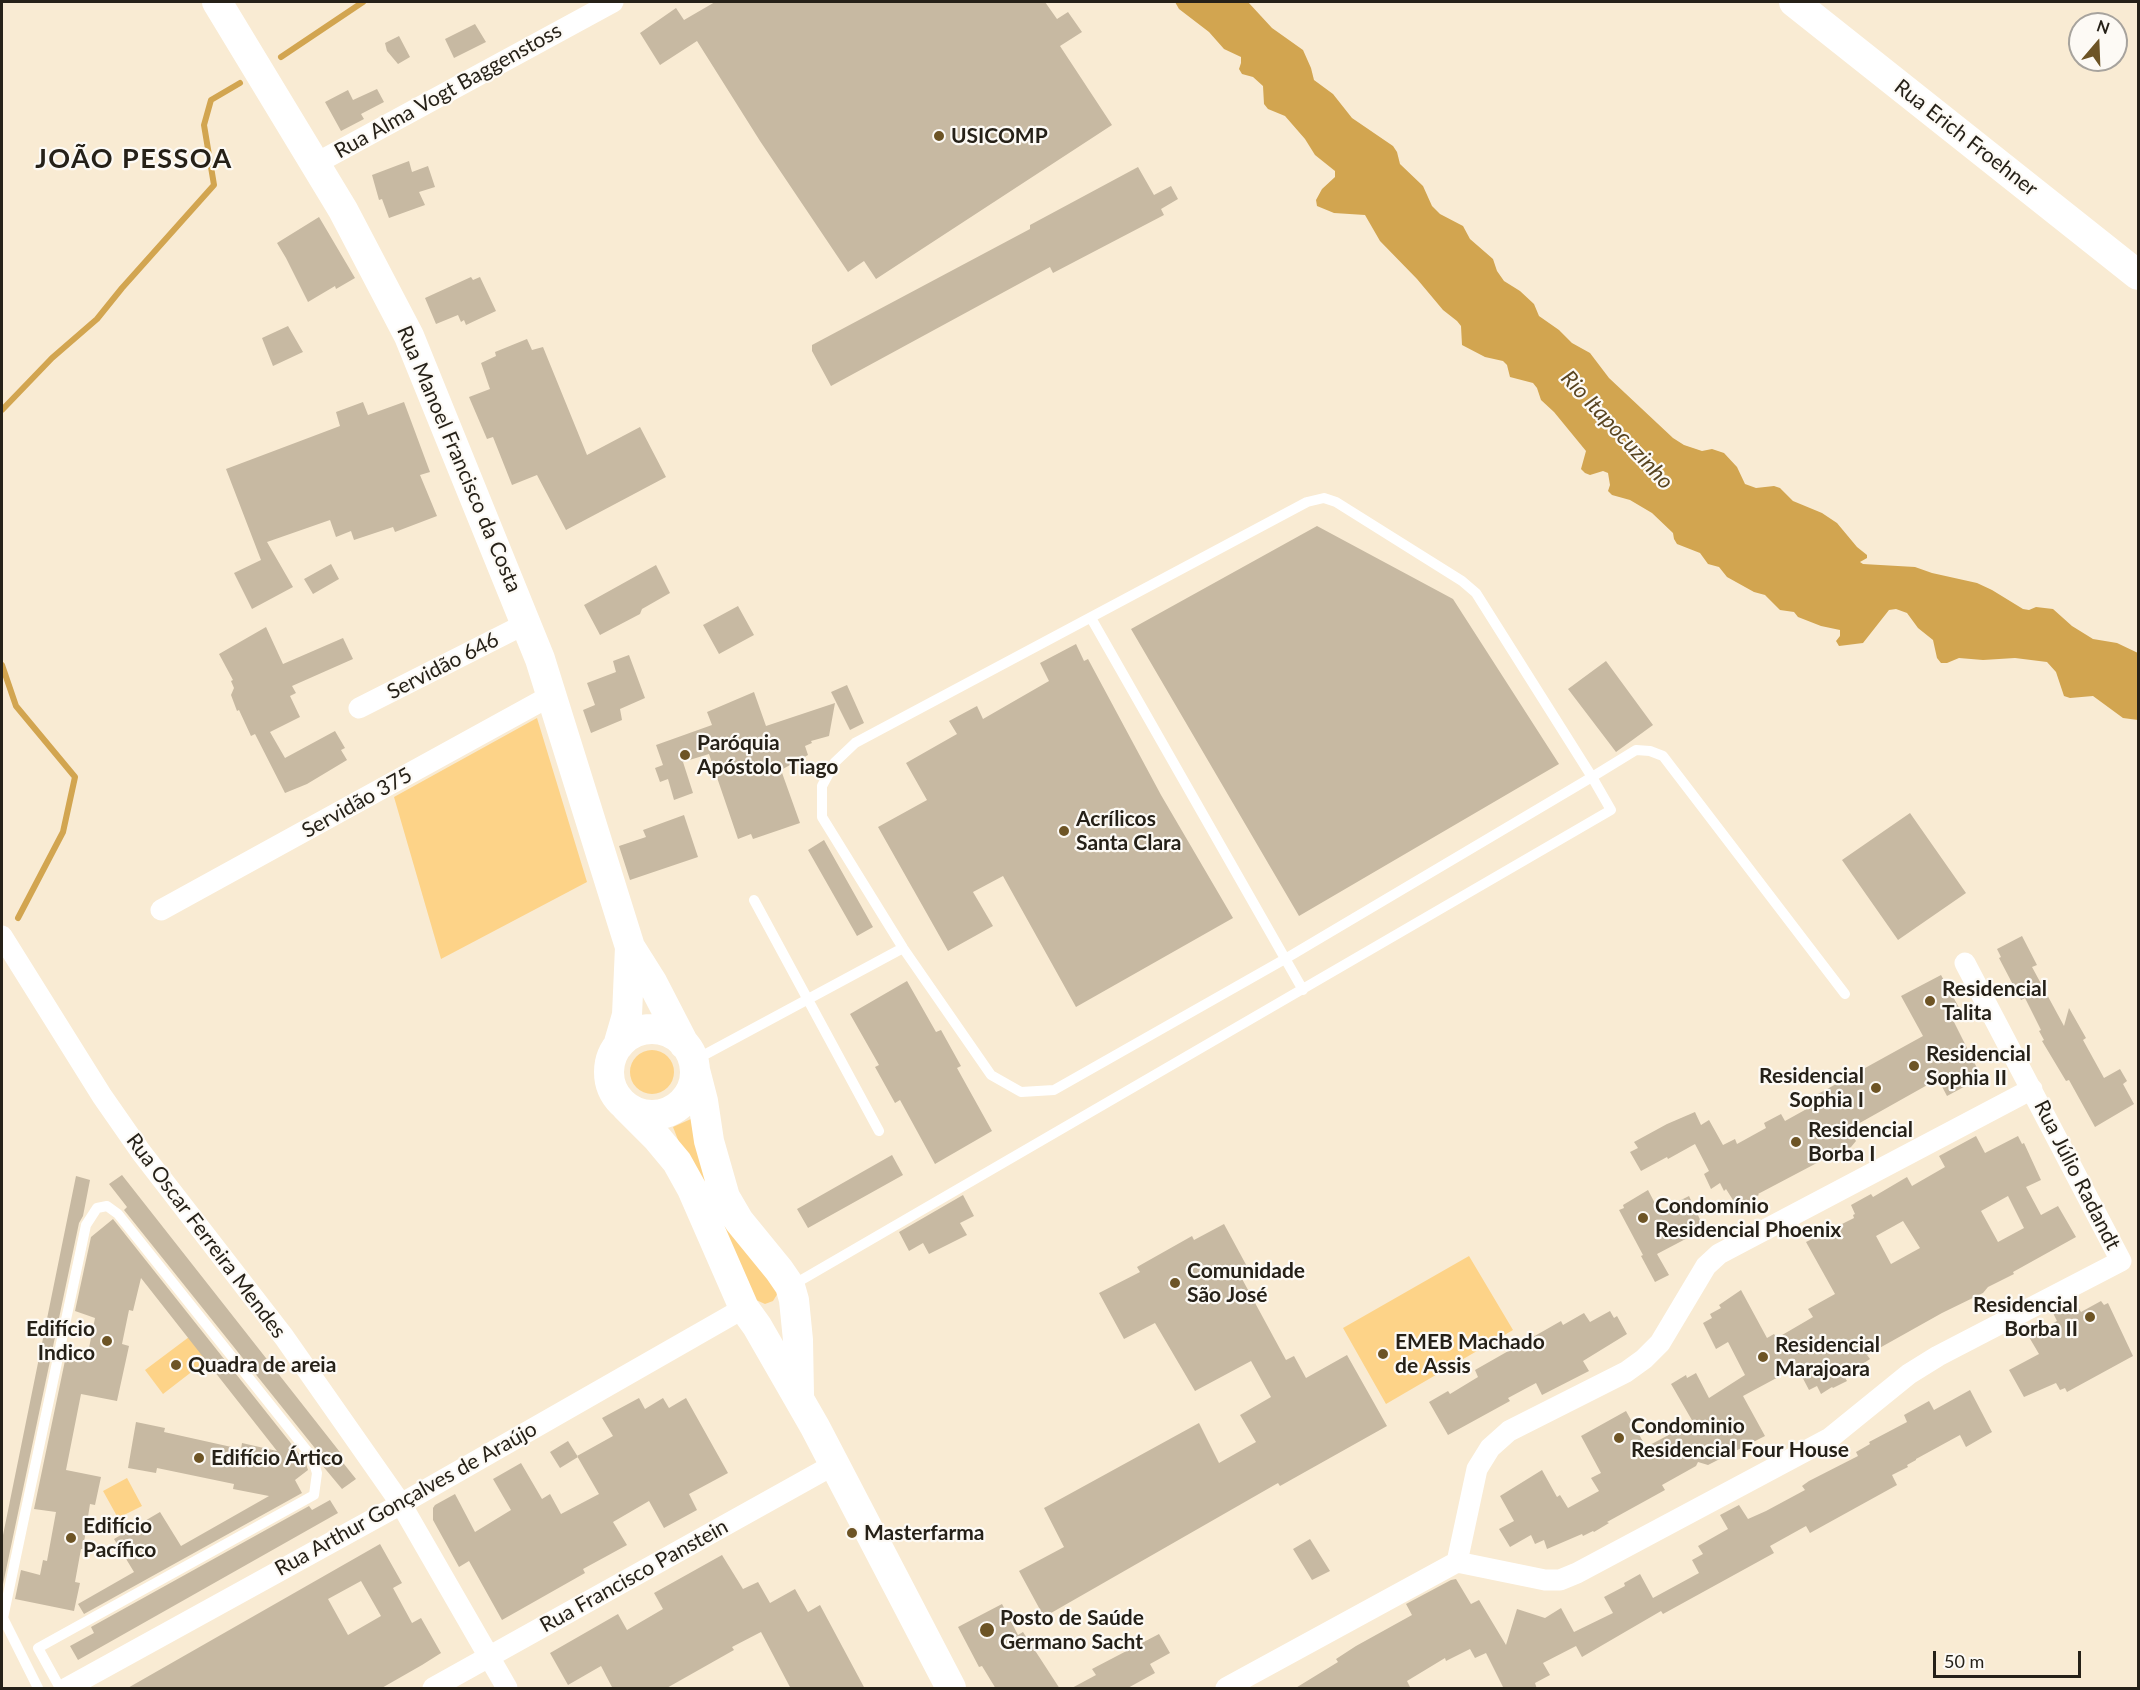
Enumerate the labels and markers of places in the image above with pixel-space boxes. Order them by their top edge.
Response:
place label: USICOMP [951,123,1048,149]
marker: USICOMP [932,129,946,143]
place label: Paróquia Apóstolo Tiago [697,730,838,780]
marker: Paróquia Apóstolo Tiago [678,748,692,762]
place label: Acrílicos Santa Clara [1076,806,1181,856]
marker: Acrílicos Santa Clara [1057,824,1071,838]
place label: Residencial Talita [1942,976,2047,1026]
marker: Residencial Talita [1923,994,1937,1008]
place label: Residencial Sophia II [1926,1041,2031,1091]
marker: Residencial Sophia II [1907,1059,1921,1073]
place label: Residencial Sophia I [1759,1063,1864,1113]
marker: Residencial Sophia I [1869,1081,1883,1095]
place label: Residencial Borba I [1808,1117,1913,1167]
marker: Residencial Borba I [1789,1135,1803,1149]
place label: Condomínio Residencial Phoenix [1655,1193,1841,1243]
marker: Condomínio Residencial Phoenix [1636,1211,1650,1225]
place label: Comunidade São José [1187,1258,1305,1308]
marker: Comunidade São José [1168,1276,1182,1290]
place label: Residencial Borba II [1973,1292,2078,1342]
marker: Residencial Borba II [2083,1310,2097,1324]
place label: Edifício Indico [26,1316,95,1366]
place label: EMEB Machado de Assis [1395,1329,1545,1379]
place label: Residencial Marajoara [1775,1332,1880,1382]
marker: Edifício Indico [100,1334,114,1348]
marker: EMEB Machado de Assis [1376,1347,1390,1361]
marker: Residencial Marajoara [1756,1350,1770,1364]
place label: Quadra de areia [188,1352,336,1378]
marker: Quadra de areia [169,1358,183,1372]
place label: Condominio Residencial Four House [1631,1413,1849,1463]
marker: Condominio Residencial Four House [1612,1431,1626,1445]
place label: Edifício Ártico [211,1445,343,1471]
marker: Edifício Ártico [192,1451,206,1465]
place label: Edifício Pacífico [83,1513,156,1563]
place label: Masterfarma [864,1520,984,1546]
marker: Masterfarma [845,1526,859,1540]
marker: Edifício Pacífico [64,1531,78,1545]
place label: Posto de Saúde Germano Sacht [1000,1605,1144,1655]
marker: Posto de Saúde Germano Sacht [978,1621,996,1639]

